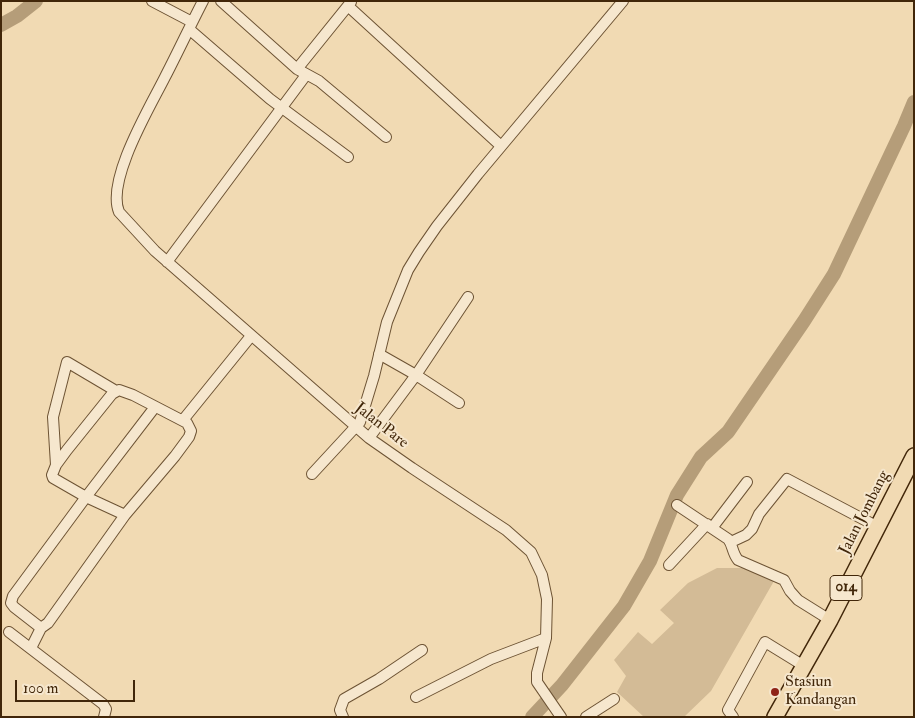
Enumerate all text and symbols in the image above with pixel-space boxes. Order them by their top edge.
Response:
street label: Jalan Pare [350,399,412,453]
street label: Jalan Jombang [836,468,894,558]
road number: 014 [830,576,862,600]
scale bar [18,670,138,702]
place label: Stasiun Kandangan [785,673,856,711]
text: 100 m [23,679,58,698]
marker: Stasiun Kandangan [769,686,781,698]

